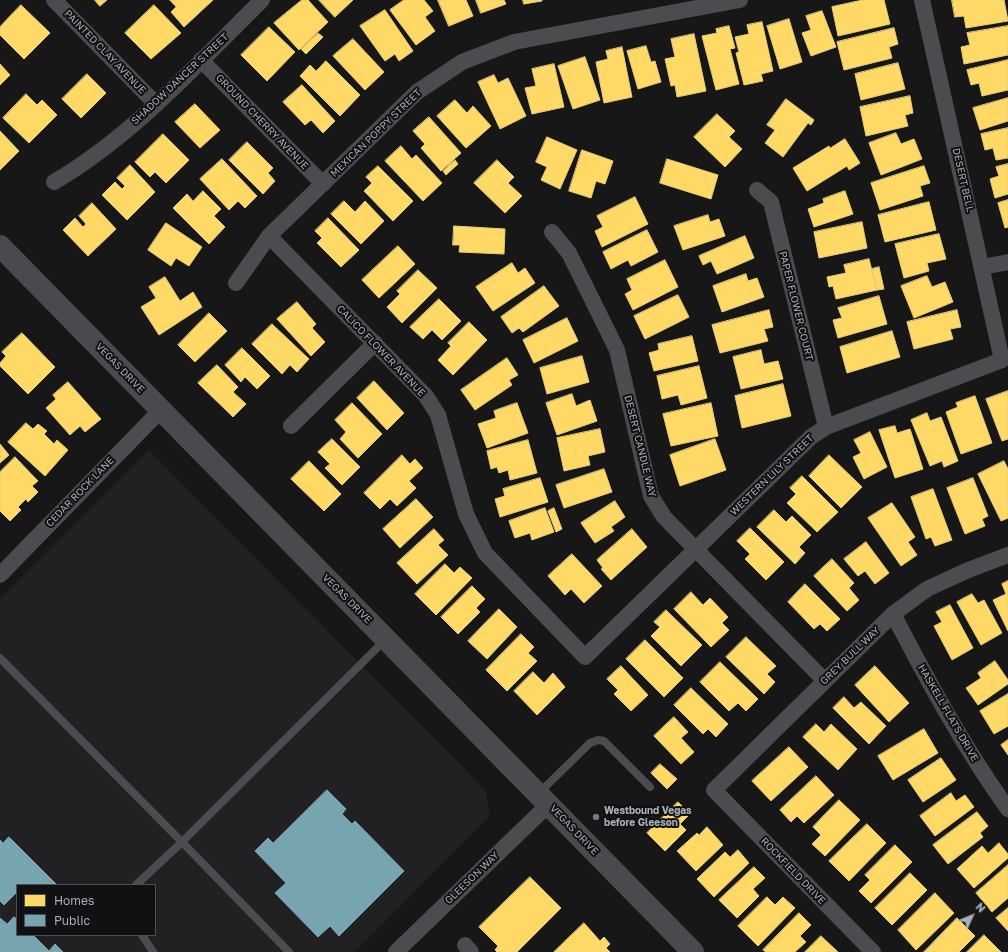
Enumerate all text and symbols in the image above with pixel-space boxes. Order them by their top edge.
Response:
street label: PAINTED CLAY AVENUE [62,8,148,96]
street label: SHADOW DANCER STREET [129,31,231,127]
street label: GROUND CHERRY AVENUE [213,72,311,172]
street label: MEXICAN POPPY STREET [328,86,424,180]
street label: DESERT BELL [950,147,976,213]
street label: PAPER FLOWER COURT [777,250,815,362]
street label: CALICO FLOWER AVENUE [334,303,428,399]
street label: VEGAS DRIVE [93,341,147,395]
street label: DESERT CANDLE WAY [622,394,658,498]
street label: WESTERN LILY STREET [728,432,816,518]
street label: CEDAR ROCK LANE [44,455,116,529]
street label: VEGAS DRIVE [320,572,374,626]
street label: GREY BULL WAY [818,625,882,687]
street label: HASKELL FLATS DRIVE [915,662,981,764]
street label: VEGAS DRIVE [547,803,601,857]
place label: Westbound Vegas before Gleeson [604,805,692,828]
marker: Westbound Vegas before Gleeson [591,812,601,822]
street label: ROCKFIELD DRIVE [758,835,828,907]
street label: GLEESON WAY [443,849,501,907]
legend [16,884,156,936]
text: Homes [54,893,94,908]
north arrow [952,896,992,936]
text: N [973,900,989,915]
text: Public [54,913,90,928]

